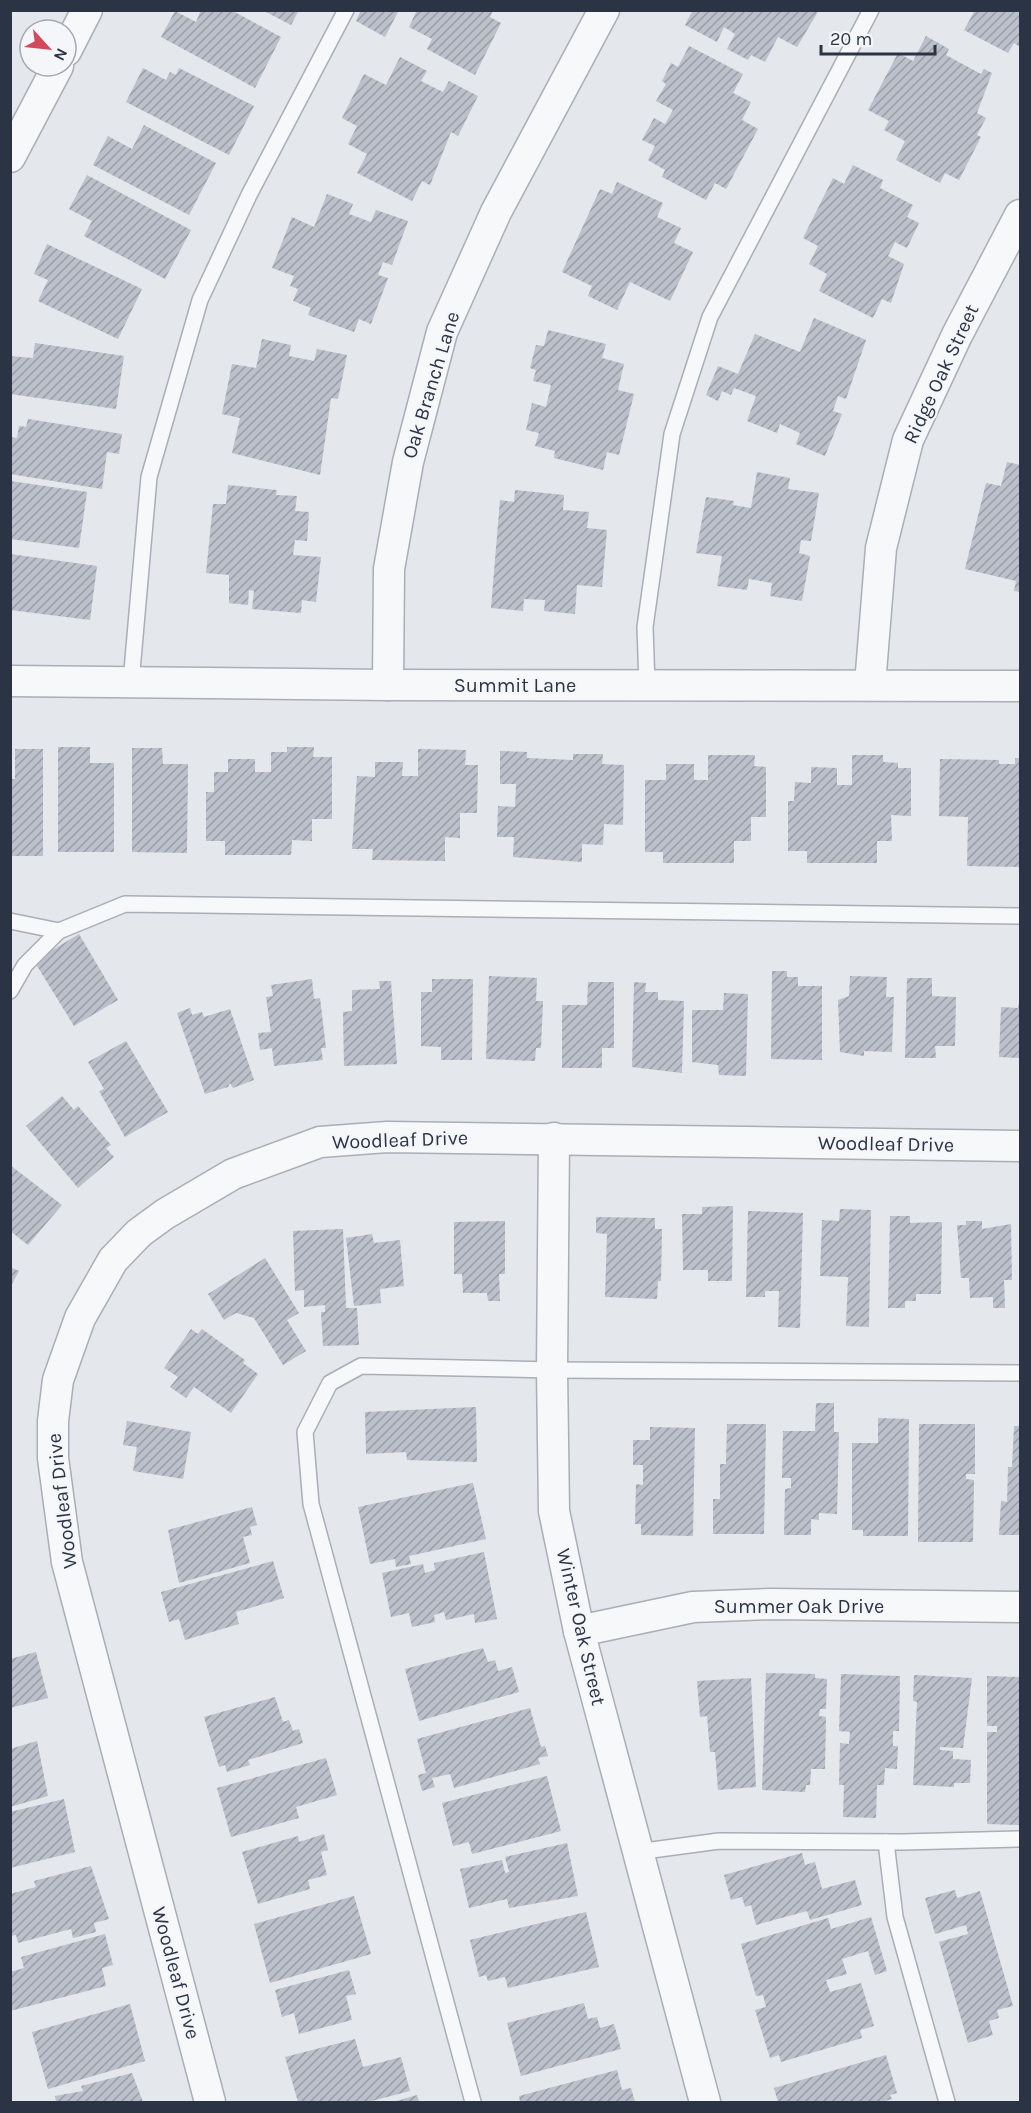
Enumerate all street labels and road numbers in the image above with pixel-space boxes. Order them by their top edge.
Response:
street label: Ridge Oak Street [899,300,984,447]
street label: Oak Branch Lane [398,309,464,461]
street label: Summit Lane [454,674,576,697]
street label: Woodleaf Drive [332,1126,468,1154]
street label: Woodleaf Drive [818,1131,954,1157]
street label: Woodleaf Drive [42,1432,82,1570]
street label: Winter Oak Street [552,1546,610,1708]
street label: Summer Oak Drive [714,1595,884,1618]
street label: Woodleaf Drive [147,1904,205,2042]

